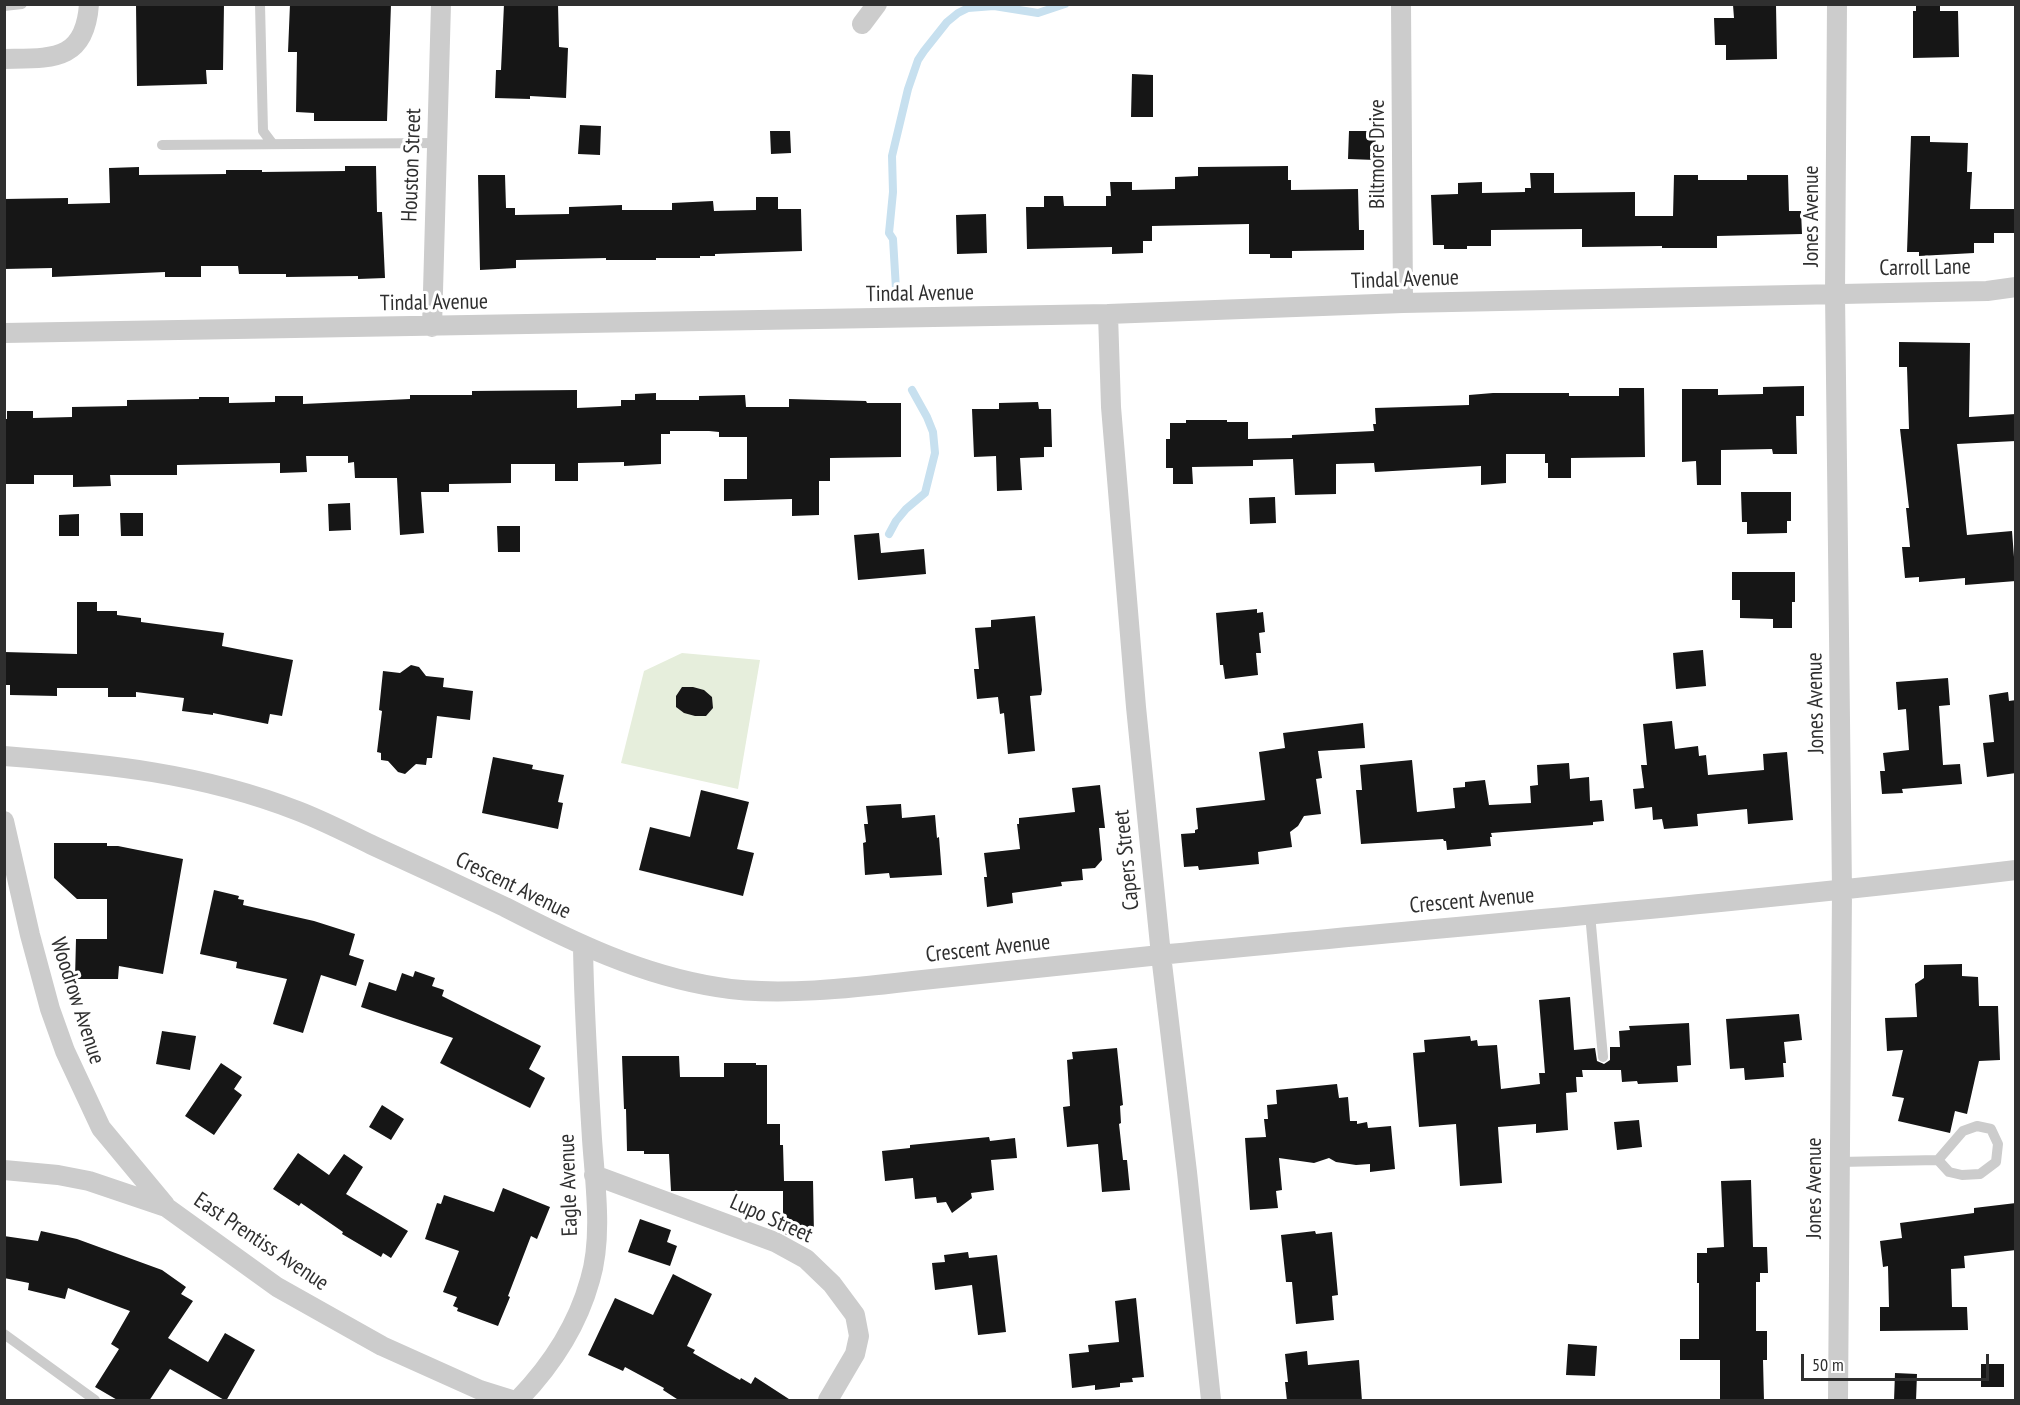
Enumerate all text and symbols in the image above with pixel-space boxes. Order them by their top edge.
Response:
street label: Biltmore Drive [1365,99,1391,209]
street label: Houston Street [397,108,427,222]
street label: Jones Avenue [1799,165,1825,267]
street label: Carroll Lane [1879,254,1971,282]
street label: Tindal Avenue [1351,265,1459,295]
street label: Tindal Avenue [866,280,974,308]
street label: Tindal Avenue [380,289,488,317]
street label: Jones Avenue [1802,652,1830,754]
street label: Capers Street [1109,808,1145,912]
street label: Crescent Avenue [451,847,575,925]
street label: Crescent Avenue [1409,882,1535,920]
street label: Crescent Avenue [925,929,1051,969]
street label: Woodrow Avenue [44,935,110,1067]
street label: Eagle Avenue [554,1133,584,1237]
street label: Jones Avenue [1802,1137,1828,1239]
street label: East Prentiss Avenue [189,1187,333,1297]
street label: Lupo Street [726,1189,816,1249]
scale bar [1804,1342,1992,1380]
text: 50 m [1812,1353,1844,1376]

